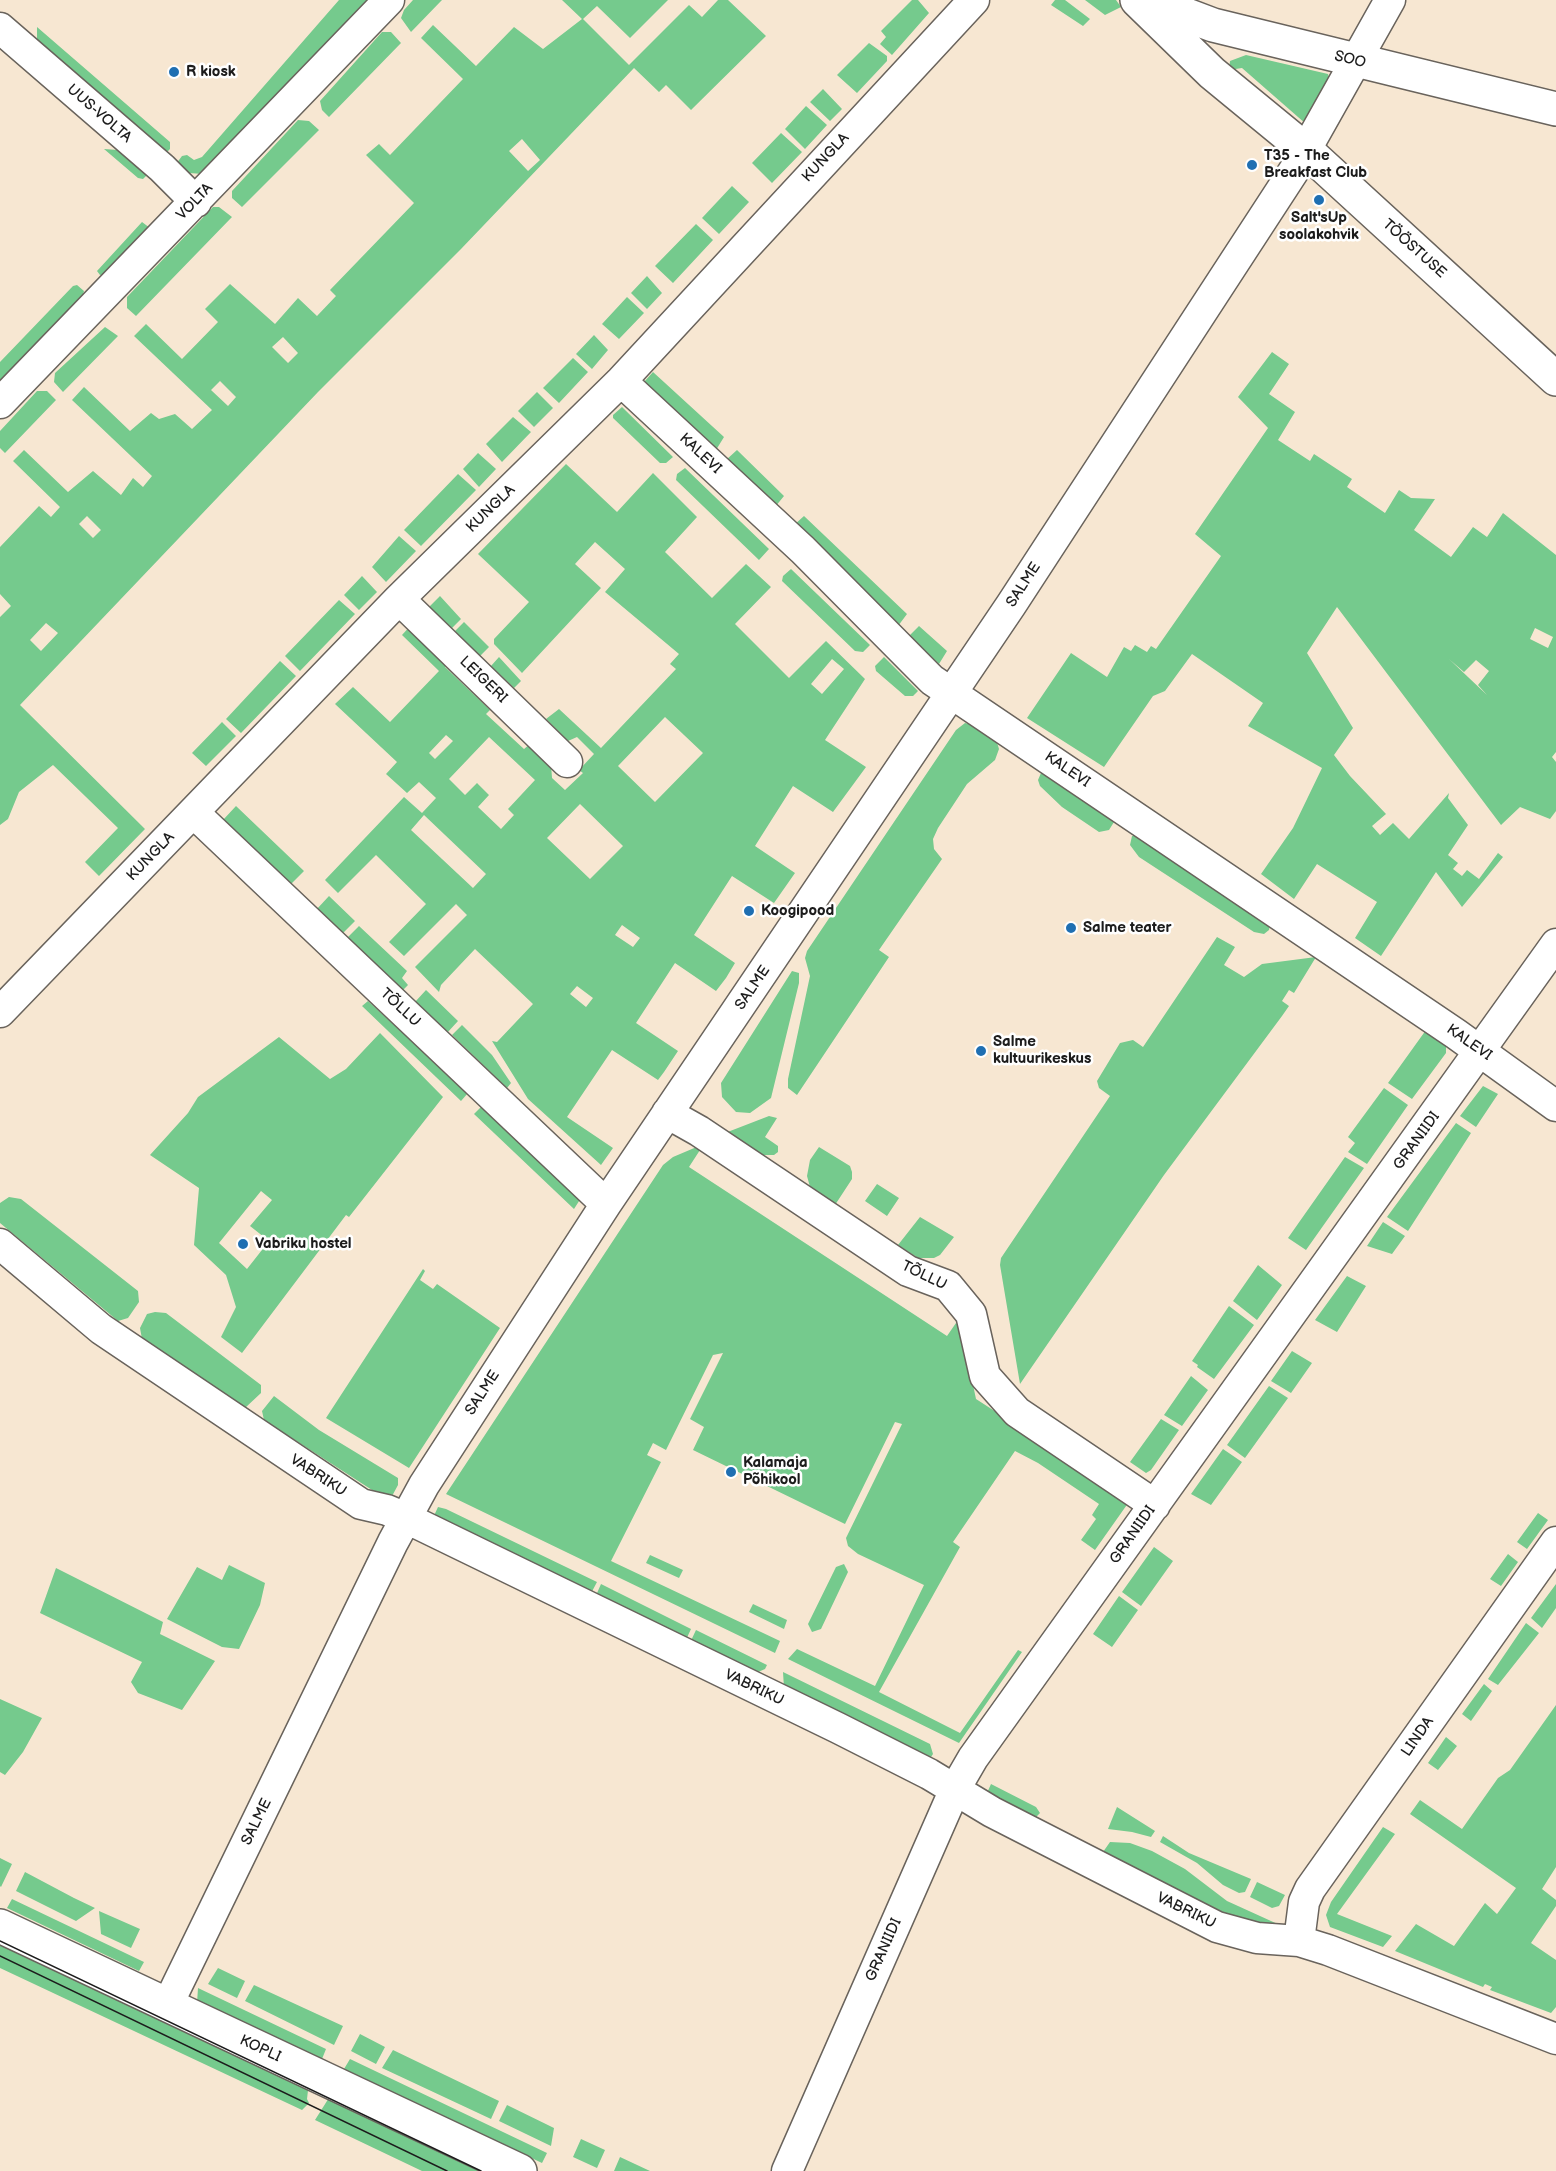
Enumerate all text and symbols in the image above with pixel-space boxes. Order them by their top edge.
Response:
street label: SOO [1332,48,1368,72]
place label: R kiosk [186,63,236,81]
marker: R kiosk [167,65,181,79]
street label: UUS-VOLTA [63,81,135,147]
street label: KUNGLA [799,130,853,186]
place label: T35 - The Breakfast Club [1264,147,1367,182]
marker: T35 - The Breakfast Club [1245,158,1259,172]
street label: VOLTA [173,180,217,224]
marker: Salt'sUp soolakohvik [1312,193,1326,207]
place label: Salt'sUp soolakohvik [1279,209,1359,244]
street label: TÖÖSTUSE [1378,216,1450,282]
street label: KALEVI [675,430,725,478]
street label: KUNGLA [463,481,519,537]
street label: SALME [1003,559,1045,611]
street label: LEIGERI [455,653,511,707]
street label: KALEVI [1041,748,1093,792]
street label: KUNGLA [123,829,179,885]
place label: Koogipood [761,902,834,920]
marker: Koogipood [742,904,756,918]
place label: Salme teater [1083,919,1171,937]
marker: Salme teater [1064,921,1078,935]
street label: SALME [732,962,774,1014]
street label: TÕLLU [376,985,424,1031]
street label: KALEVI [1443,1021,1495,1065]
place label: Salme kultuurikeskus [993,1033,1091,1068]
marker: Salme kultuurikeskus [974,1044,988,1058]
street label: GRANIIDI [1390,1109,1444,1173]
place label: Vabriku hostel [255,1235,352,1253]
marker: Vabriku hostel [236,1237,250,1251]
street label: TÕLLU [898,1257,950,1295]
street label: SALME [462,1367,504,1419]
street label: VABRIKU [286,1451,350,1501]
place label: Kalamaja Põhikool [743,1454,808,1489]
marker: Kalamaja Põhikool [724,1465,738,1479]
street label: GRANIIDI [1106,1502,1160,1568]
street label: VABRIKU [722,1666,786,1710]
street label: LINDA [1398,1714,1438,1760]
street label: SALME [238,1796,276,1848]
street label: VABRIKU [1154,1889,1218,1933]
street label: GRANIIDI [862,1916,906,1984]
street label: KOPLI [236,2032,284,2066]

